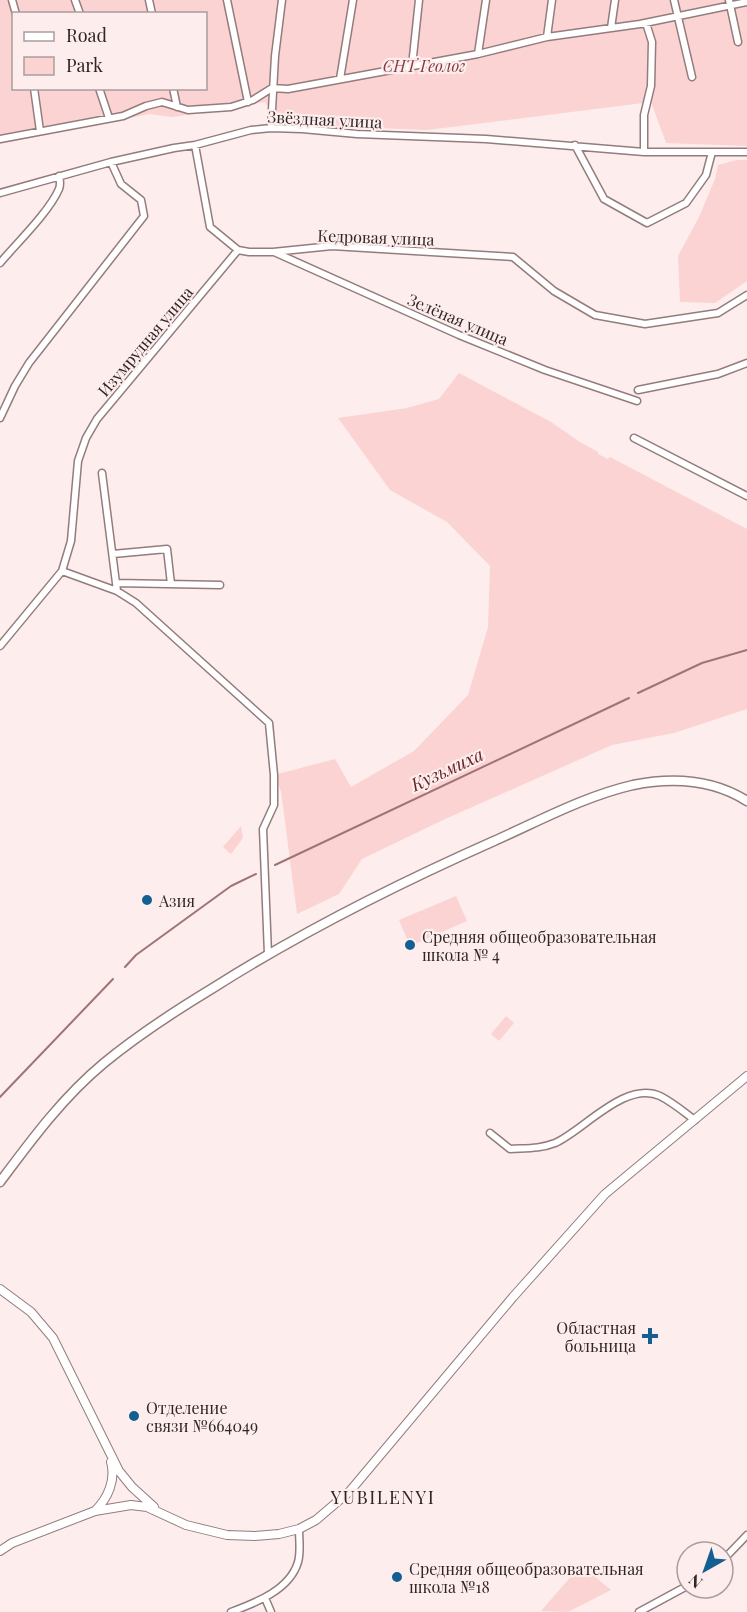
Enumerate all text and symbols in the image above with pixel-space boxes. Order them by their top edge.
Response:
legend [12,12,207,90]
text: Road [66,23,107,47]
text: Park [66,53,103,77]
park label: СНТ Геолог [383,55,465,76]
street label: Звёздная улица [267,106,383,132]
street label: Кедровая улица [317,224,435,250]
street label: Изумрудная улица [93,282,197,400]
street label: Зелёная улица [405,288,511,350]
water label: Кузьмиха [406,742,487,797]
place label: Азия [158,890,196,911]
marker: Азия [140,893,154,907]
place label: Средняя общеобразовательная школа № 4 [422,926,657,965]
marker: Средняя общеобразовательная школа № 4 [403,938,417,952]
place label: Областная больница [556,1317,636,1356]
marker: Областная больница [641,1327,659,1345]
place label: Отделение связи №664049 [146,1397,258,1436]
marker: Отделение связи №664049 [127,1409,141,1423]
district label: YUBILENYI [330,1485,435,1509]
north arrow [675,1540,735,1600]
place label: Средняя общеобразовательная школа №18 [409,1558,644,1597]
marker: Средняя общеобразовательная школа №18 [390,1570,404,1584]
text: N [684,1570,706,1594]

